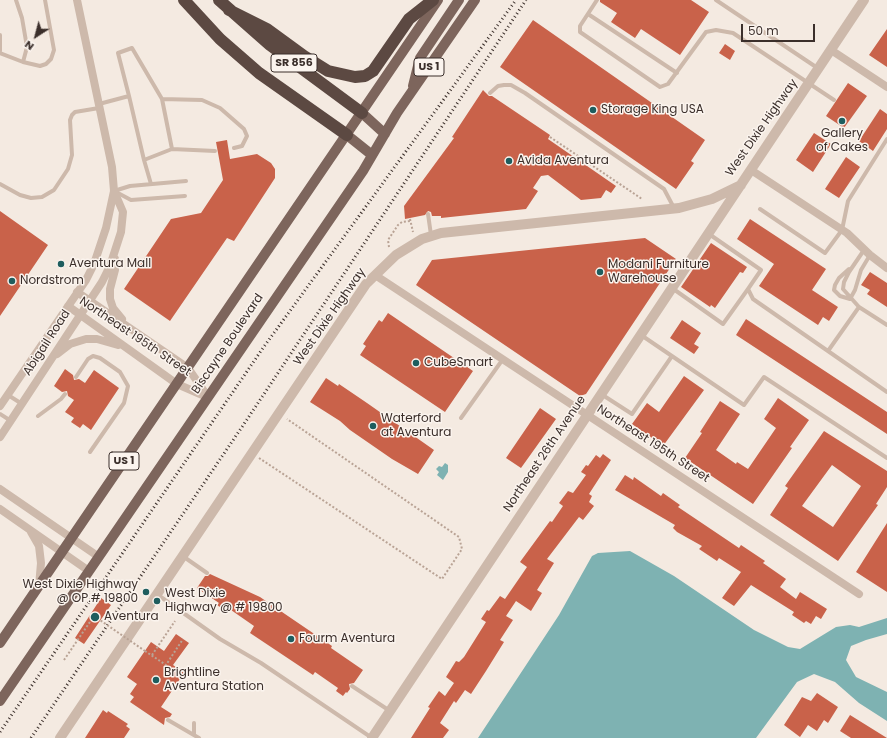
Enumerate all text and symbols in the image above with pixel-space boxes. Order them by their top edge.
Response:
north arrow [16,16,56,56]
scale bar [743,16,817,42]
text: 50 m [748,22,779,39]
text: N [21,37,37,55]
road number: SR 856 [271,54,317,72]
road number: US 1 [414,58,444,76]
street label: West Dixie Highway [723,77,801,179]
place label: Storage King USA [601,103,704,117]
marker: Storage King USA [588,105,598,115]
marker: Gallery of Cakes [837,116,847,126]
place label: Gallery of Cakes [816,127,868,155]
place label: Avida Aventura [517,154,609,168]
marker: Avida Aventura [504,156,514,166]
place label: Aventura Mall [69,257,151,271]
place label: Modani Furniture Warehouse [608,258,709,286]
marker: Aventura Mall [56,259,66,269]
street label: West Dixie Highway [291,266,369,368]
marker: Modani Furniture Warehouse [595,267,605,277]
place label: Nordstrom [20,274,84,288]
marker: Nordstrom [7,276,17,286]
street label: Biscayne Boulevard [189,291,267,397]
street label: Northeast 195th Street [77,294,193,380]
street label: Abigail Road [20,307,74,379]
place label: CubeSmart [424,356,493,370]
marker: CubeSmart [411,358,421,368]
street label: Northeast 26th Avenue [501,393,589,515]
street label: Northeast 195th Street [594,402,712,486]
place label: Waterford at Aventura [381,412,451,440]
marker: Waterford at Aventura [368,421,378,431]
road number: US 1 [109,452,139,470]
place label: West Dixie Highway @ OP.# 19800 [22,578,138,606]
marker: West Dixie Highway @ OP.# 19800 [141,587,151,597]
place label: West Dixie Highway @ # 19800 [165,587,283,615]
marker: West Dixie Highway @ # 19800 [152,596,162,606]
place label: Aventura [104,610,159,624]
marker: Aventura [89,611,101,623]
place label: Fourm Aventura [299,632,395,646]
marker: Fourm Aventura [286,634,296,644]
place label: Brightline Aventura Station [164,666,264,694]
marker: Brightline Aventura Station [151,675,161,685]

